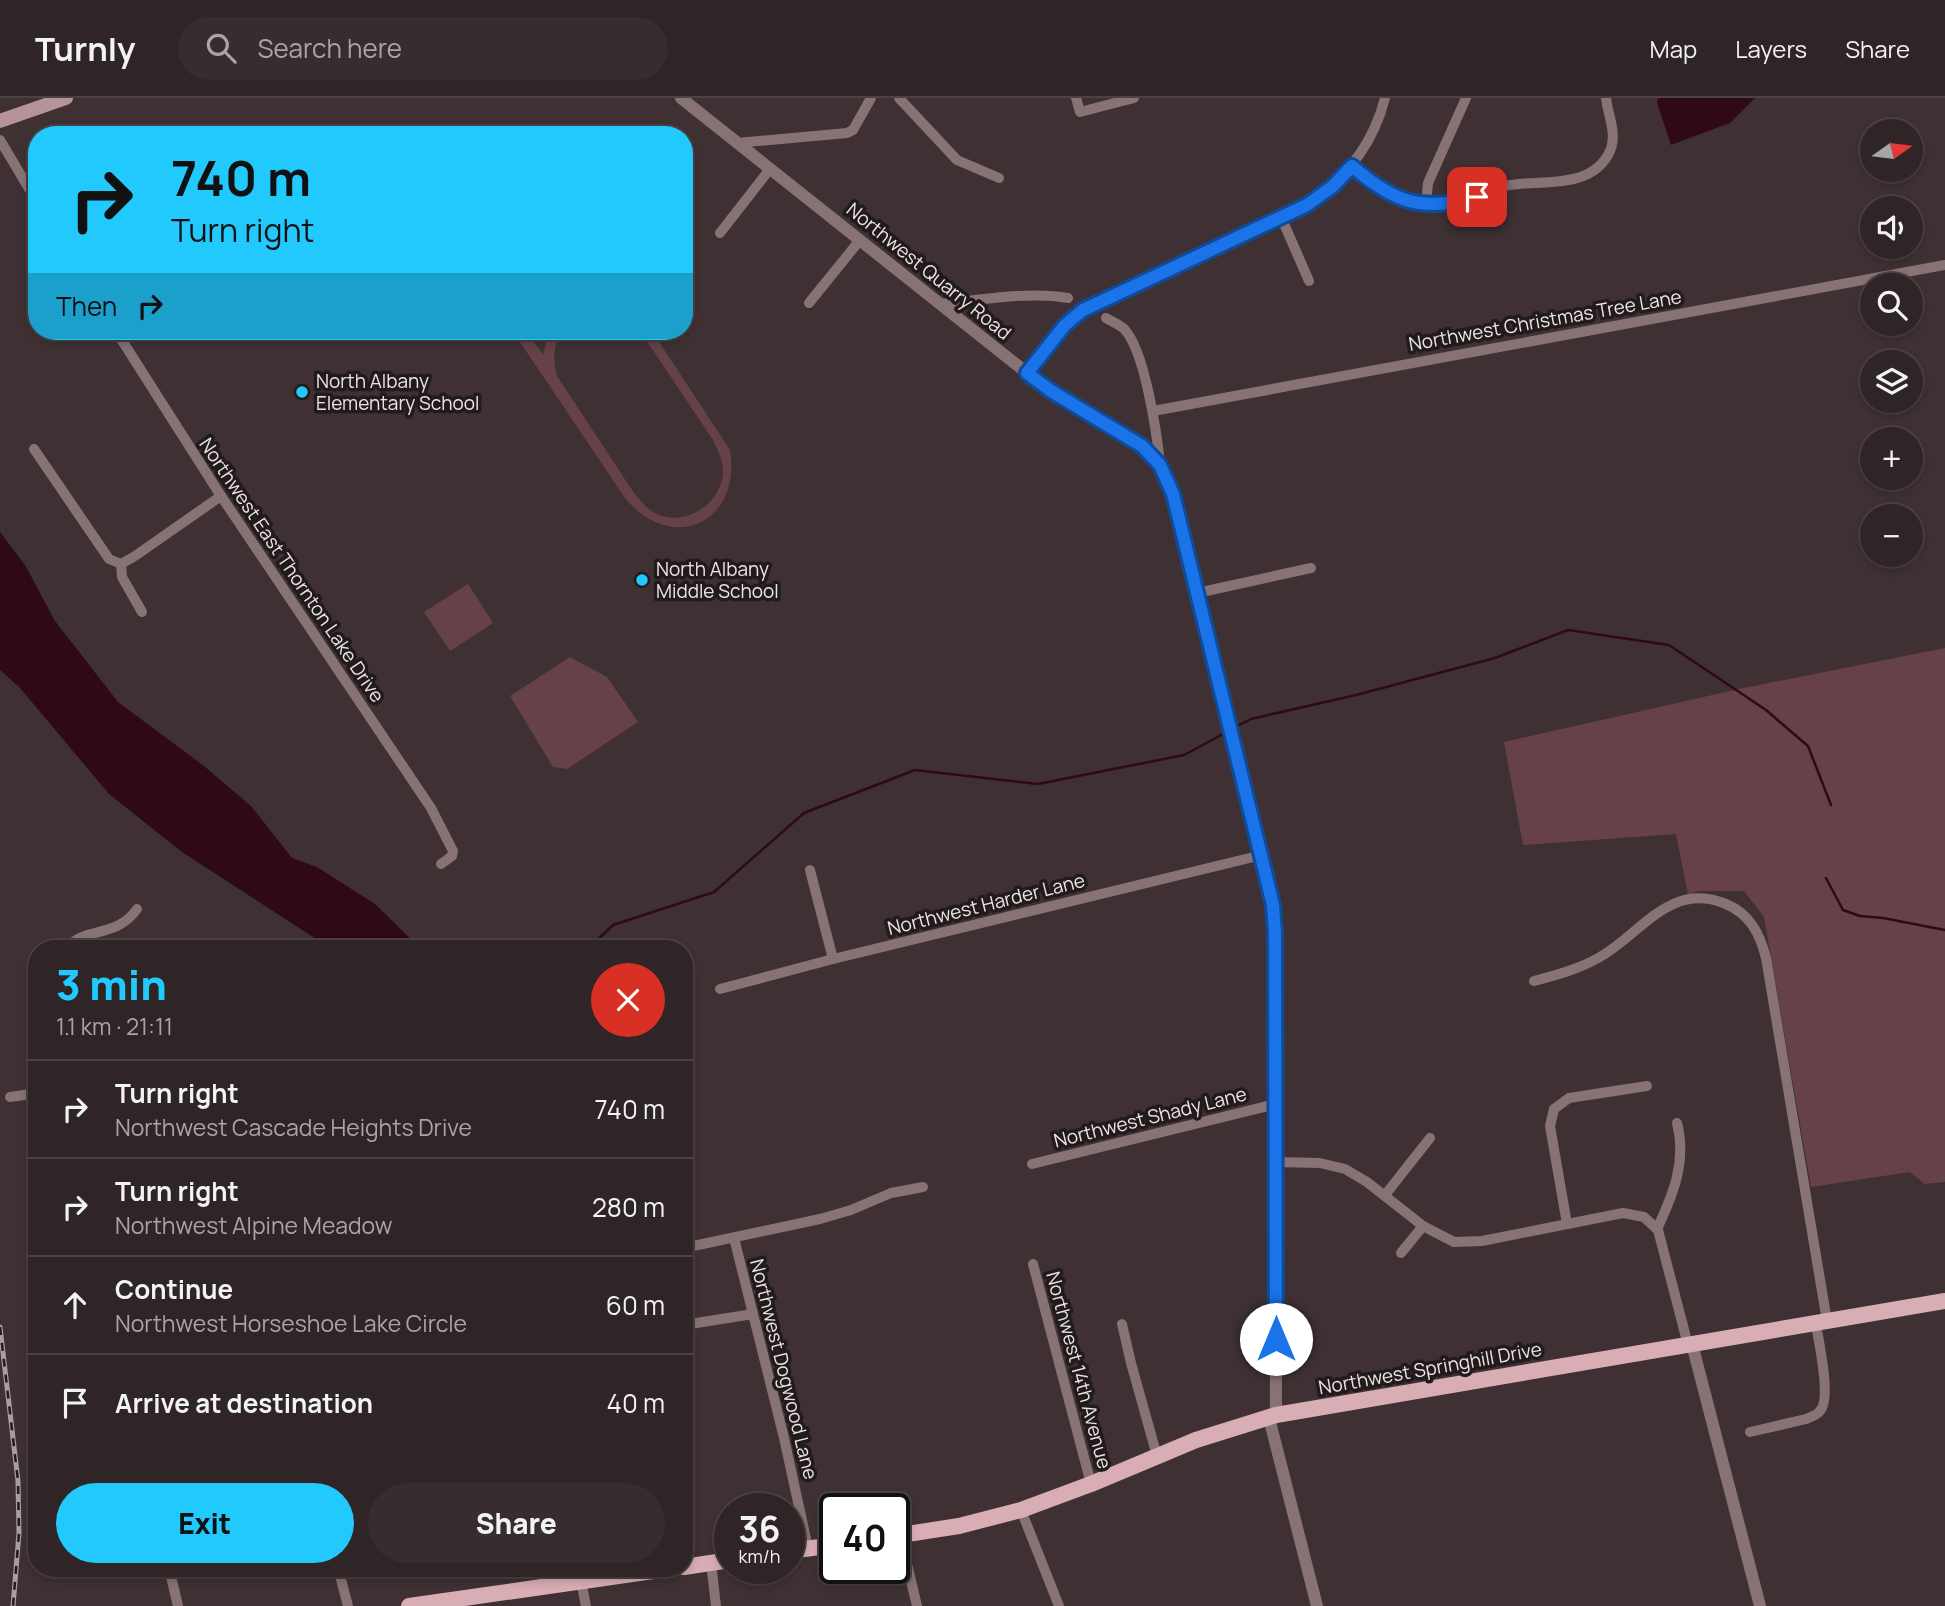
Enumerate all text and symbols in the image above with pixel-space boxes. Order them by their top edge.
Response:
search box [178,17,668,80]
text: Turnly [35,26,136,71]
icon: search [202,29,240,67]
text: Search here [258,30,402,66]
text: Map [1650,32,1697,65]
text: Layers [1735,32,1807,65]
text: Share [1845,32,1910,65]
north arrow [1860,119,1923,182]
map controls [1860,119,1923,567]
text: 740 m [171,144,311,211]
icon: right [56,154,147,245]
pin [1447,167,1507,227]
icon: arrive [1458,178,1496,216]
street label: Northwest Quarry Road [841,196,1017,346]
button: sound [1860,196,1923,259]
text: Turn right [171,208,314,252]
button: search [1860,273,1923,336]
street label: Northwest Christmas Tree Lane [1407,283,1683,357]
icon: right [131,287,169,325]
text: Then [56,288,117,324]
button: layers [1860,350,1923,413]
place label: North Albany Elementary School [316,368,479,416]
marker: North Albany Elementary School [294,384,310,400]
button: + [1860,427,1923,490]
street label: Northwest East Thornton Lake Drive [193,433,391,707]
button: − [1860,504,1923,567]
place label: North Albany Middle School [656,556,779,604]
marker: North Albany Middle School [634,572,650,588]
street label: Northwest Harder Lane [885,867,1087,941]
text: 3 min [56,955,167,1013]
button: close [591,963,665,1037]
text: 1.1 km · 21:11 [56,1010,173,1042]
text: Turn right [115,1075,239,1111]
street label: Northwest Shady Lane [1051,1080,1249,1154]
icon: right [56,1090,94,1128]
text: 740 m [595,1091,665,1127]
text: Northwest Cascade Heights Drive [115,1111,472,1143]
text: Turn right [115,1173,239,1209]
icon: right [56,1188,94,1226]
text: 280 m [592,1189,665,1225]
text: Northwest Alpine Meadow [115,1209,392,1241]
street label: Northwest Dogwood Lane [744,1256,824,1482]
street label: Northwest 14th Avenue [1040,1269,1118,1471]
text: Continue [115,1271,233,1307]
icon: ahead [56,1286,94,1324]
text: 60 m [606,1287,665,1323]
position arrow [1239,1302,1313,1376]
text: Northwest Horseshoe Lake Circle [115,1307,467,1339]
street label: Northwest Springhill Drive [1316,1336,1544,1400]
icon: arrive [56,1384,94,1422]
text: Arrive at destination [115,1385,373,1421]
text: 40 m [607,1385,665,1421]
button: Exit [56,1483,354,1563]
button: Share [368,1483,665,1563]
speed limit sign: 40 [819,1493,910,1584]
text: 36 [738,1505,781,1553]
text: km/h [739,1544,780,1568]

